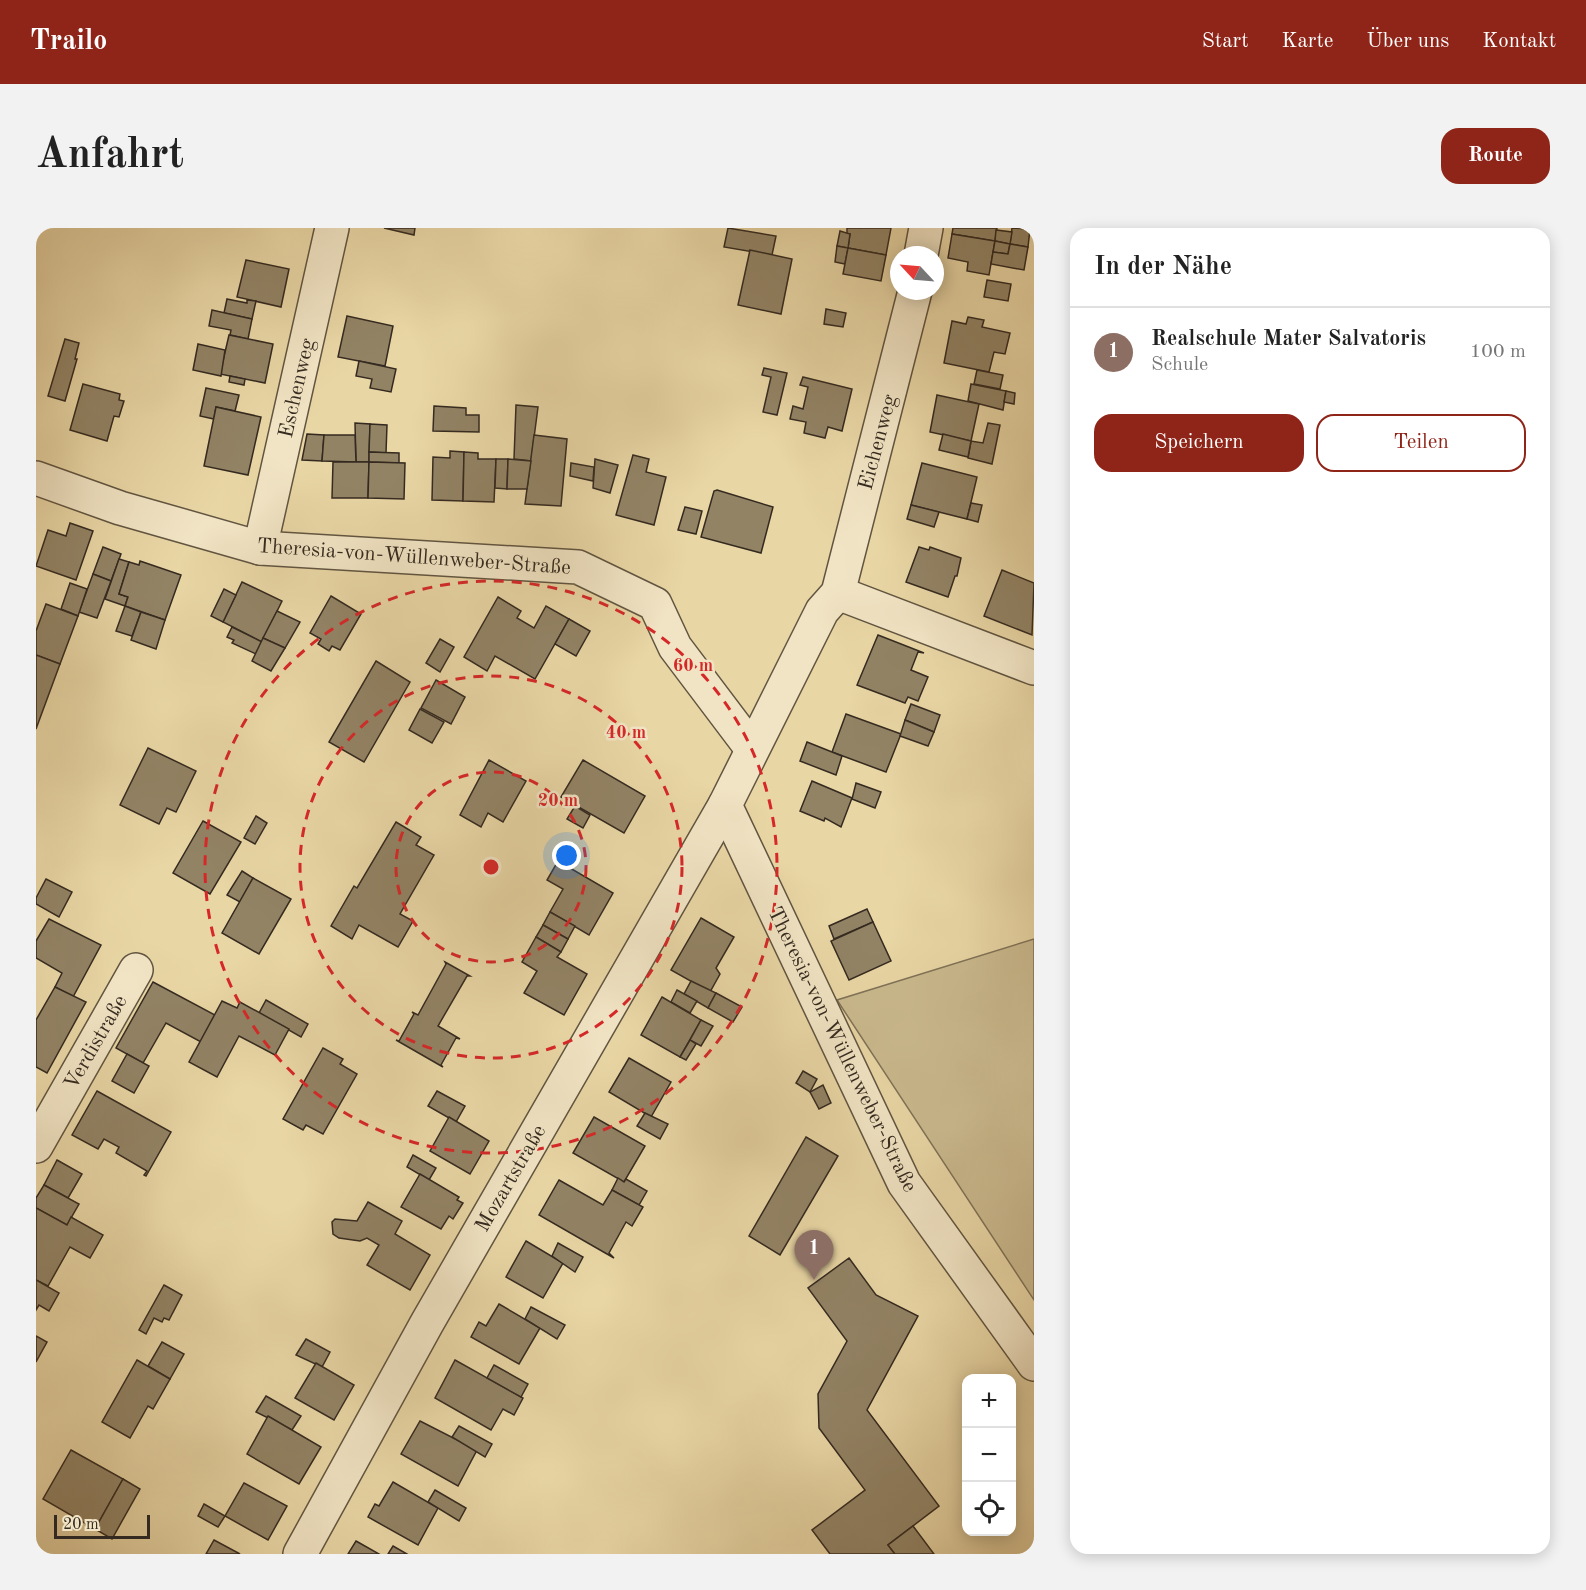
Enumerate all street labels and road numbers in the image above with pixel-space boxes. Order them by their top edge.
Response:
street label: Eschenweg [276,336,319,440]
street label: Eichenweg [856,392,901,492]
street label: Theresia-von-Wüllenweber-Straße [256,536,572,579]
street label: Theresia-von-Wüllenweber-Straße [763,904,920,1196]
street label: Verdistraße [61,992,132,1094]
street label: Mozartstraße [472,1122,550,1236]

